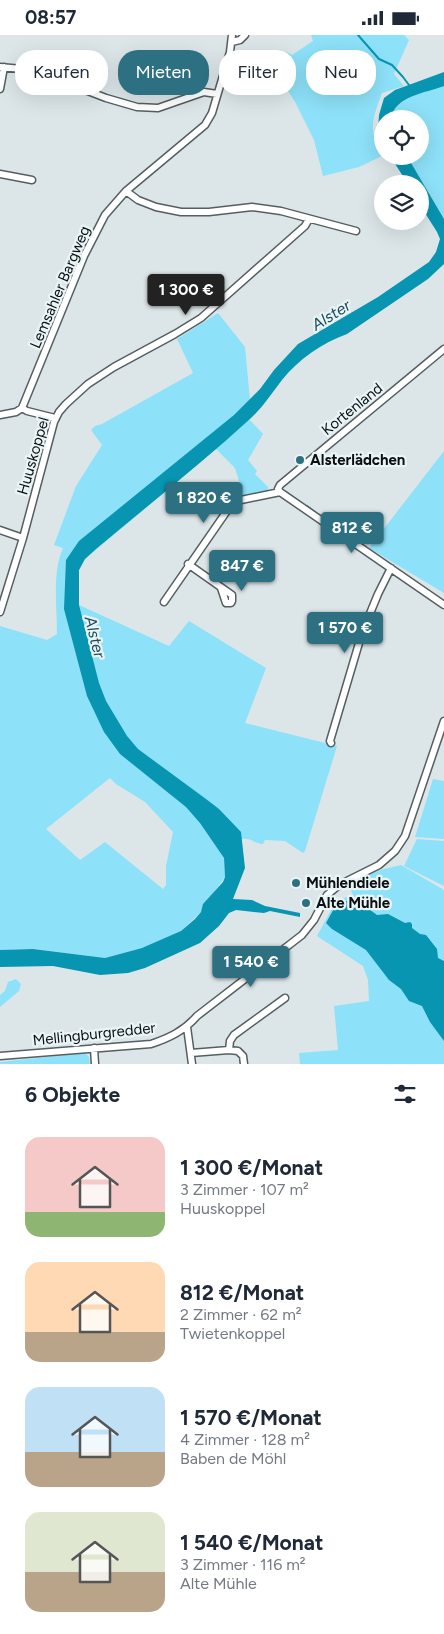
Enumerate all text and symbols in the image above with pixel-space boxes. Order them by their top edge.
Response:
text: 08:57 [25,6,76,29]
chip: Kaufen [15,50,108,95]
chip: Mieten [118,50,209,95]
chip: Filter [219,50,296,95]
chip: Neu [306,50,376,95]
map controls [374,110,429,230]
button: locate [374,110,429,165]
button: layers [374,175,429,230]
street label: Lemsahler Bargweg [26,223,94,351]
pin: 1 300 € [140,273,232,316]
text: 1 300 € [158,280,214,299]
water label: Alster [307,295,354,335]
street label: Kortenland [318,379,386,439]
street label: Huuskoppel [13,415,53,497]
place label: Alsterlädchen [310,451,405,469]
marker: Alsterlädchen [294,454,306,466]
pin: 1 820 € [158,481,250,524]
text: 1 820 € [177,488,231,507]
pin: 812 € [317,511,387,554]
text: 812 € [332,518,372,537]
pin: 847 € [207,549,277,592]
text: 847 € [220,556,264,575]
pin: 1 570 € [299,611,391,654]
water label: Alster [80,613,109,660]
text: 1 570 € [318,618,372,637]
place label: Mühlendiele [306,874,390,892]
marker: Mühlendiele [290,877,302,889]
place label: Alte Mühle [316,894,391,912]
marker: Alte Mühle [300,897,312,909]
pin: 1 540 € [205,945,297,988]
text: 1 540 € [223,952,279,971]
street label: Mellingburgredder [32,1019,156,1049]
icon: filters [391,1080,419,1108]
text: 6 Objekte [25,1082,120,1107]
text: 1 300 €/Monat [180,1155,323,1180]
icon: home [65,1157,125,1217]
text: 3 Zimmer · 107 m² [180,1180,309,1199]
text: Huuskoppel [180,1199,265,1218]
text: 812 €/Monat [180,1280,304,1305]
icon: home [65,1282,125,1342]
text: 2 Zimmer · 62 m² [180,1305,302,1324]
text: Twietenkoppel [180,1324,285,1343]
text: 1 570 €/Monat [180,1405,322,1430]
icon: home [65,1407,125,1467]
text: 4 Zimmer · 128 m² [180,1430,310,1449]
text: Baben de Möhl [180,1449,286,1468]
text: 1 540 €/Monat [180,1530,323,1555]
icon: home [65,1532,125,1592]
text: 3 Zimmer · 116 m² [180,1555,306,1574]
text: Alte Mühle [180,1574,257,1593]

